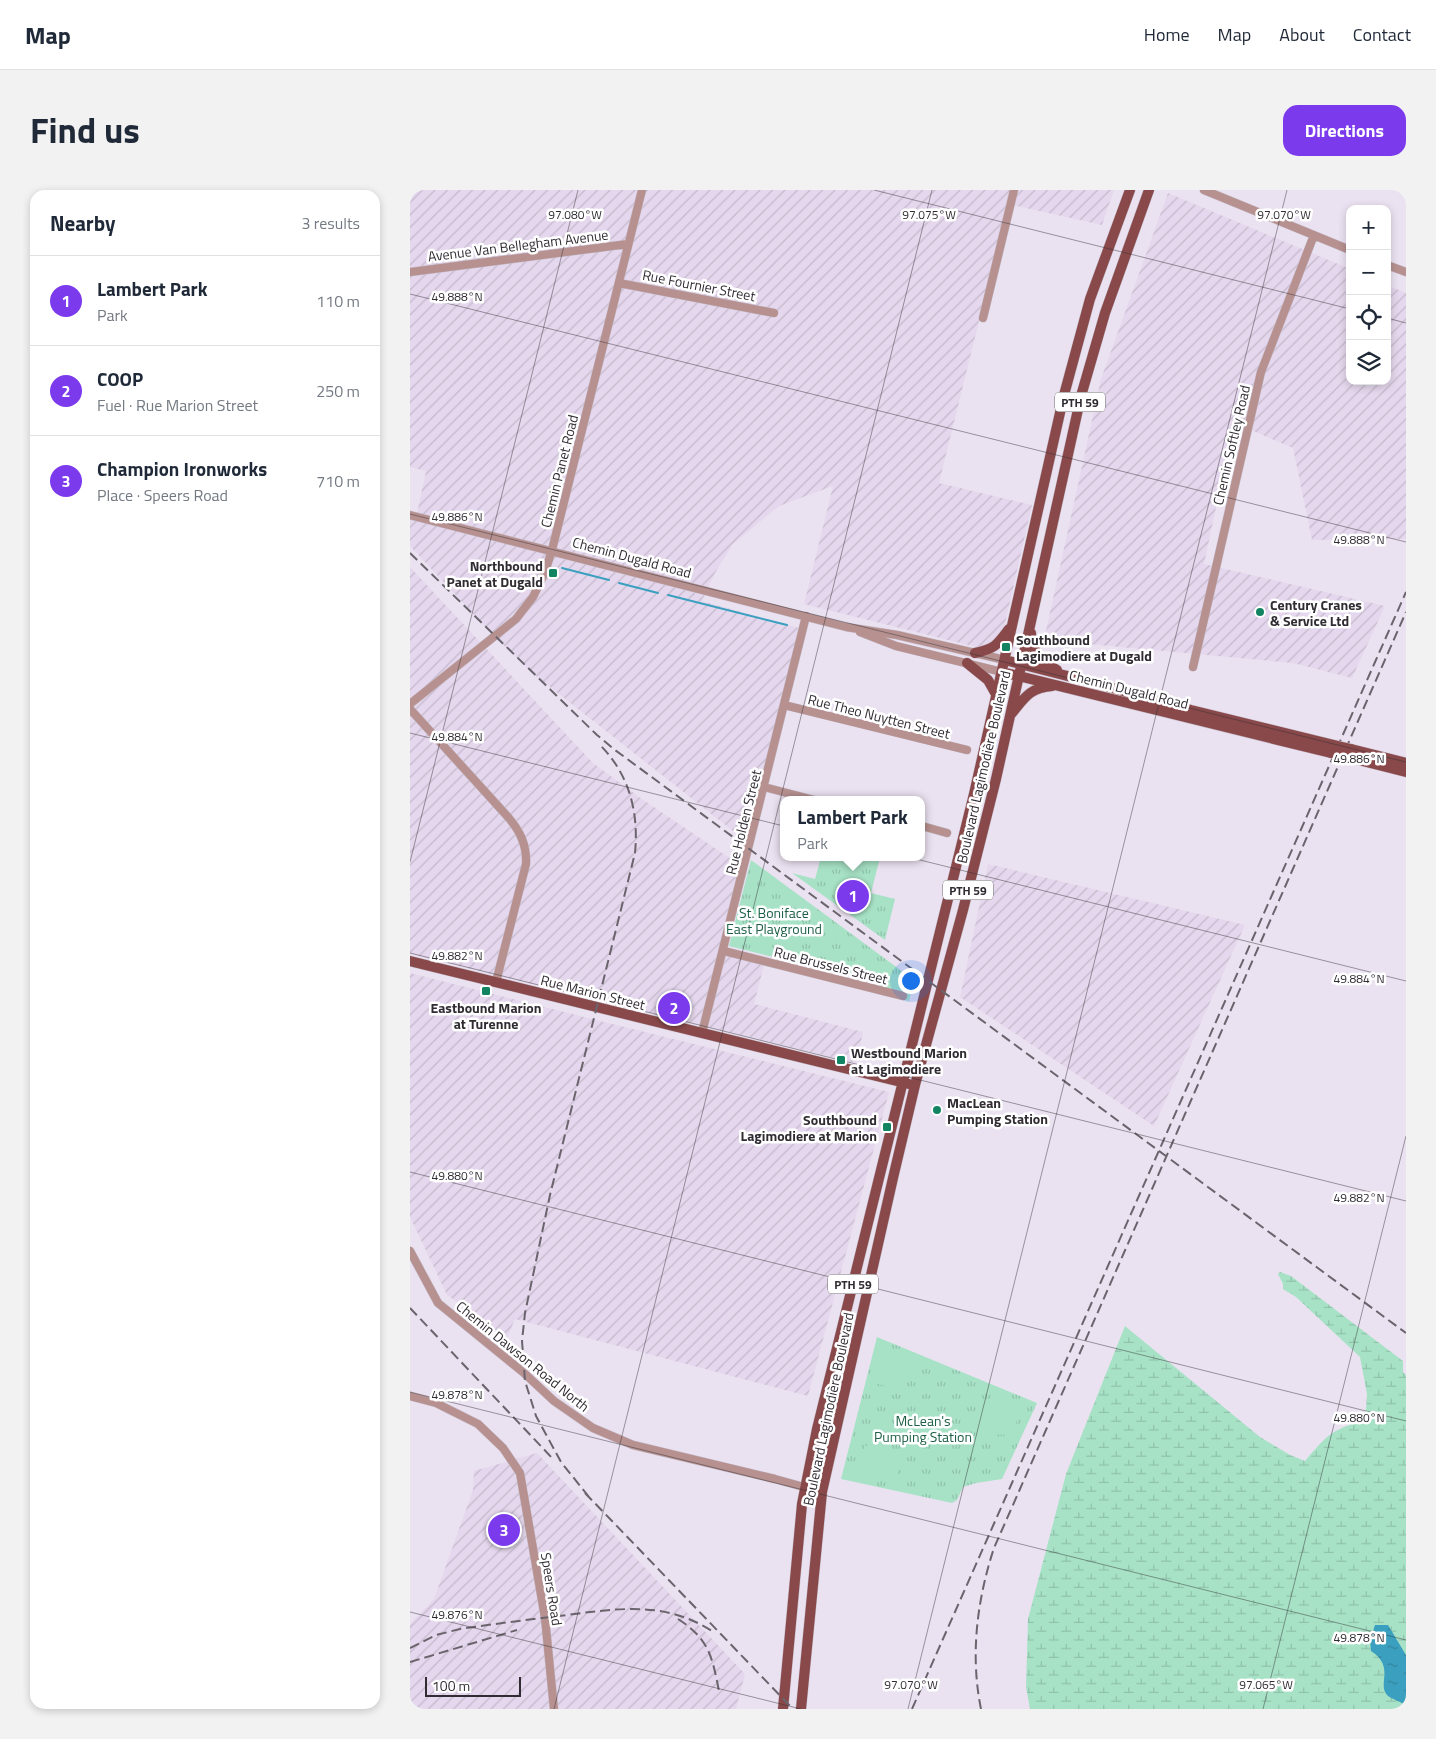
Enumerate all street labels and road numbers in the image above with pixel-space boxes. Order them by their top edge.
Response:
street label: Avenue Van Bellegham Avenue [426,224,610,266]
street label: Rue Fournier Street [641,264,757,306]
street label: Chemin Softley Road [1207,383,1255,507]
road number: PTH 59 [1055,392,1105,412]
street label: Chemin Panet Road [535,412,583,530]
street label: Chemin Dugald Road [570,531,694,583]
street label: Chemin Dugald Road [1067,664,1191,714]
street label: Boulevard Lagimodière Boulevard [951,669,1015,865]
street label: Rue Theo Nuytten Street [806,688,952,744]
street label: Rue Holden Street [720,767,766,877]
road number: PTH 59 [943,880,993,900]
street label: Rue Brussels Street [772,941,890,989]
street label: Rue Marion Street [539,969,647,1015]
road number: PTH 59 [828,1274,878,1294]
street label: Chemin Dawson Road North [452,1296,594,1416]
street label: Boulevard Lagimodière Boulevard [797,1310,859,1508]
street label: Speers Road [536,1551,568,1627]

